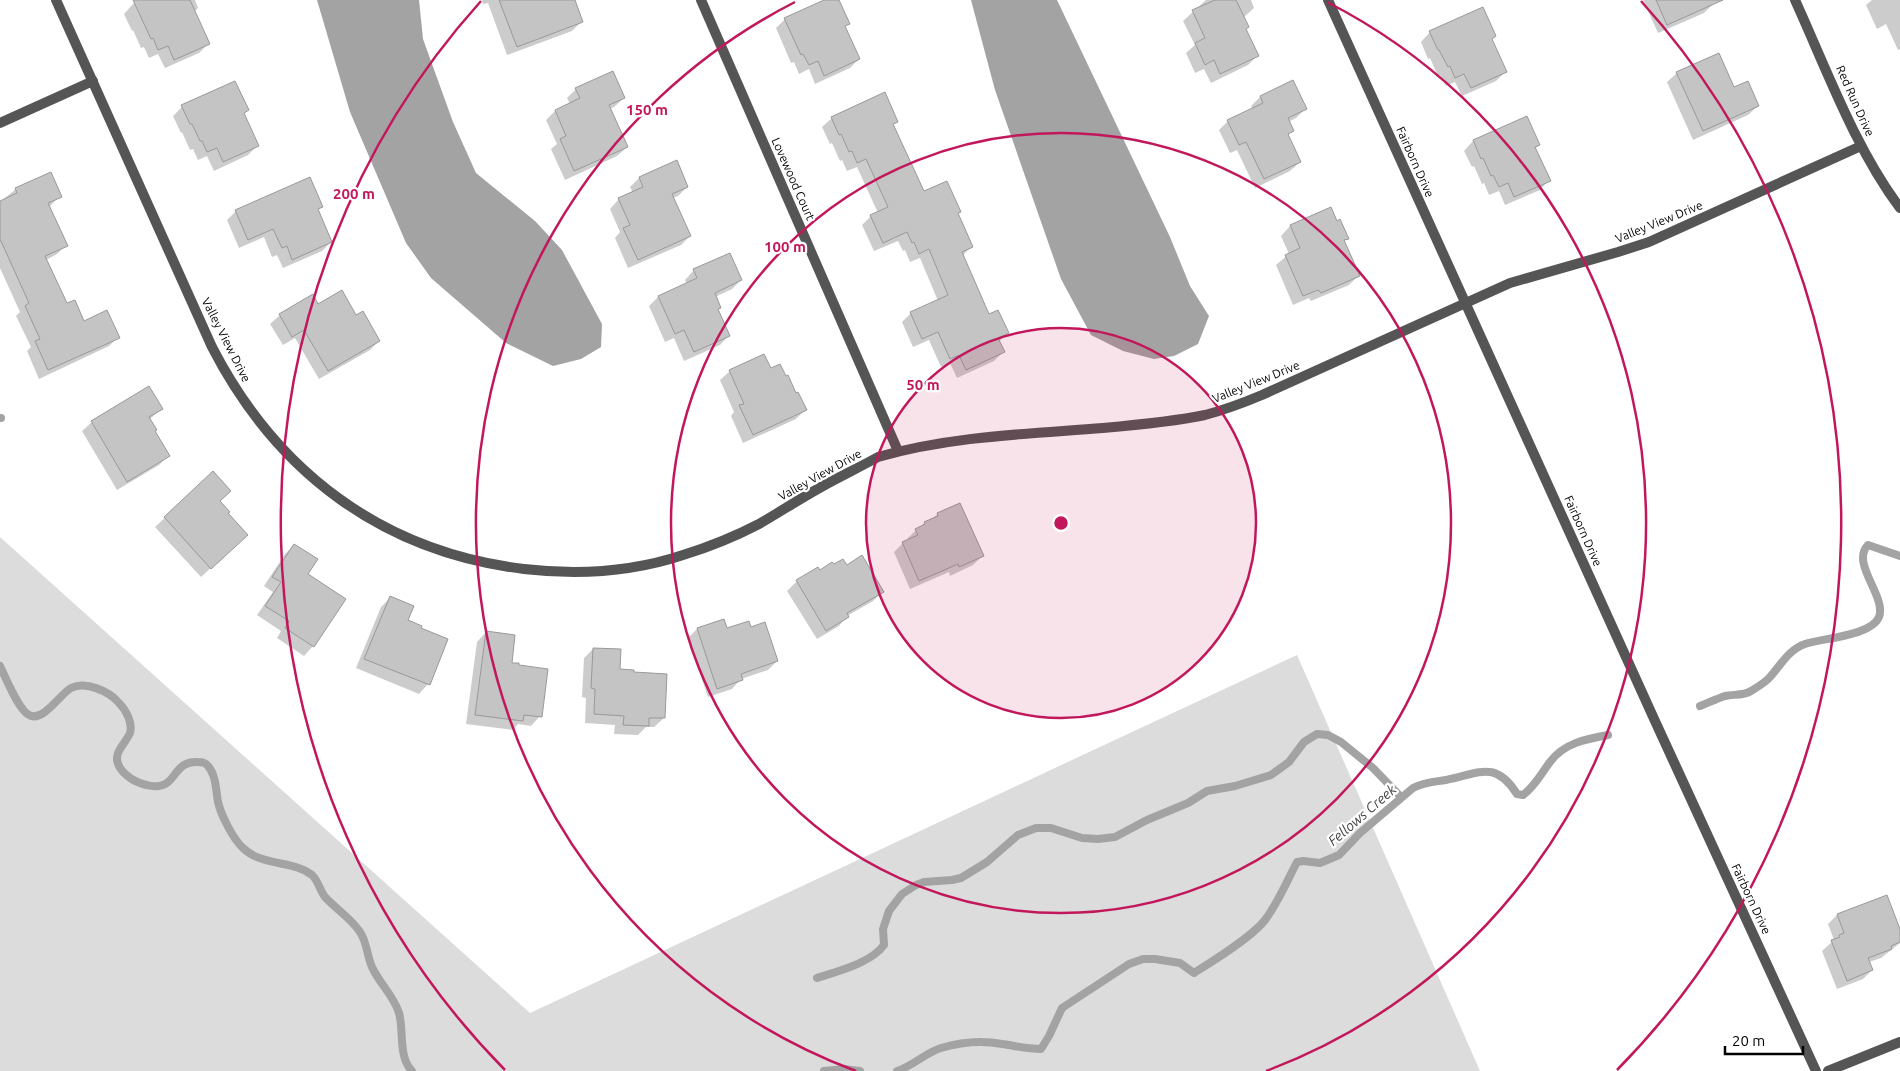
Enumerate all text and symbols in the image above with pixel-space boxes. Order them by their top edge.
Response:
street label: Red Run Drive [1834,63,1877,138]
text: 150 m [626,101,668,118]
street label: Fairborn Drive [1394,124,1437,199]
street label: Lovewood Court [769,135,818,222]
text: 200 m [333,185,375,202]
street label: Valley View Drive [1613,198,1704,245]
text: 100 m [764,238,806,255]
street label: Valley View Drive [200,295,253,384]
street label: Valley View Drive [1210,358,1301,405]
text: 50 m [906,376,940,393]
street label: Valley View Drive [776,446,864,503]
street label: Fairborn Drive [1562,493,1605,568]
centre of rings [1052,514,1070,532]
water label: Fellows Creek [1325,781,1400,849]
street label: Fairborn Drive [1729,862,1773,936]
scale bar [1725,1024,1802,1056]
text: 20 m [1732,1032,1765,1049]

